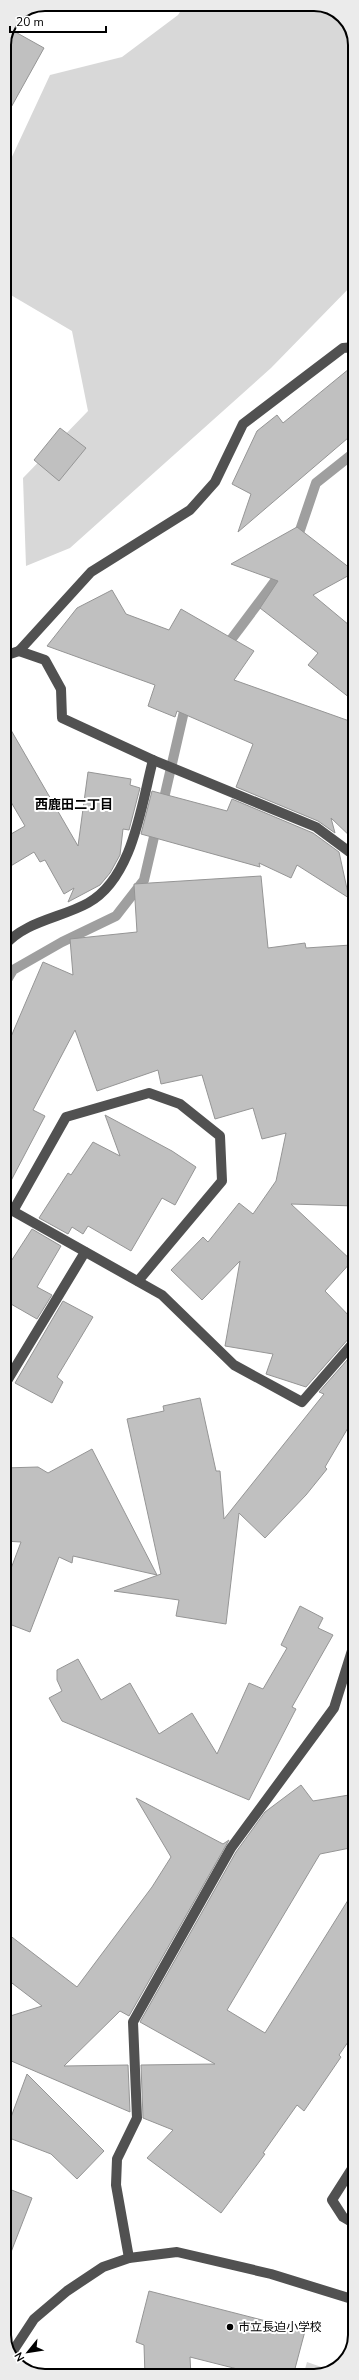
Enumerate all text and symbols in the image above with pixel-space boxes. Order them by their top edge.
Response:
scale bar [10,8,106,34]
text: 20 m [16,14,44,30]
district label: 西鹿田二丁目 [35,796,113,814]
place label: 市立長迫小学校 [238,2319,322,2335]
marker: 市立長迫小学校 [225,2322,235,2332]
north arrow [8,2332,48,2372]
text: N [11,2349,28,2364]

